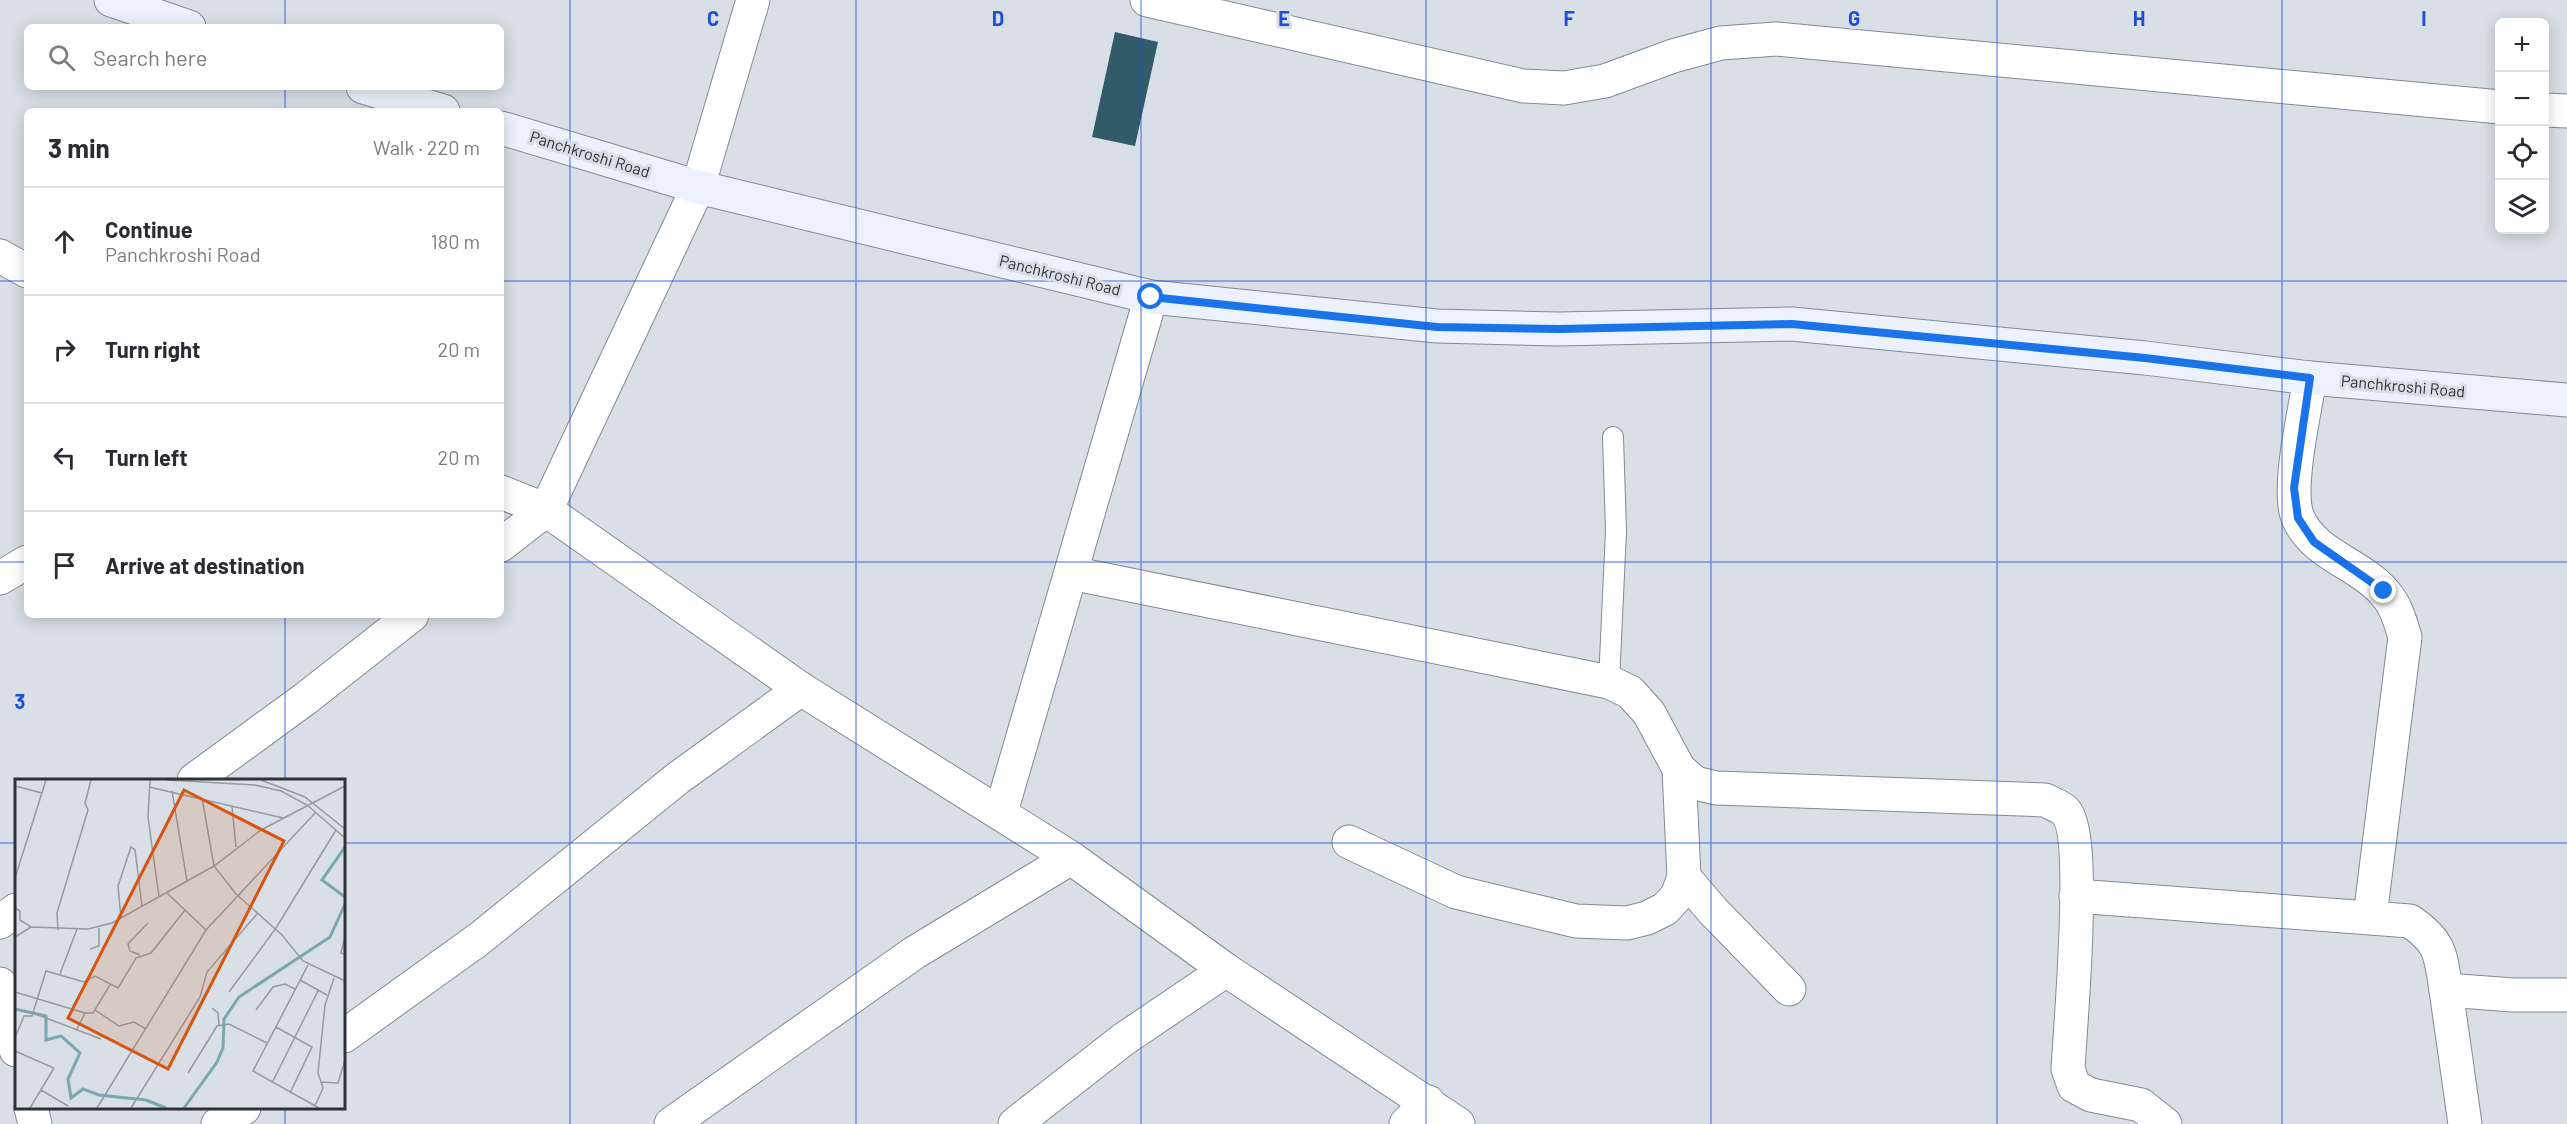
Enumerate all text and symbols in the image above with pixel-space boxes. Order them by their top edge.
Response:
text: C [707,6,719,30]
text: D [992,6,1004,30]
text: E [1278,6,1290,30]
text: F [1563,6,1575,30]
text: G [1848,6,1860,30]
text: H [2133,6,2145,30]
text: I [2421,6,2427,30]
map controls [2495,18,2549,234]
button: + [2495,18,2549,72]
search box [24,24,504,90]
icon: search [45,41,78,74]
text: Search here [93,44,207,70]
button: − [2495,72,2549,126]
street label: Panchkroshi Road [528,126,652,181]
button: locate [2495,126,2549,180]
text: 3 min [48,132,110,163]
text: Walk · 220 m [373,135,480,159]
button: layers [2495,180,2549,234]
text: Continue [105,216,193,242]
icon: ahead [48,225,81,258]
text: 180 m [431,229,480,253]
text: Panchkroshi Road [105,242,261,266]
street label: Panchkroshi Road [997,250,1123,299]
route start [1137,283,1163,309]
icon: right [48,333,81,366]
text: Turn right [105,336,200,362]
text: 20 m [437,337,480,361]
street label: Panchkroshi Road [2340,371,2466,400]
icon: left [48,441,81,474]
text: Turn left [105,444,188,470]
text: 20 m [437,445,480,469]
icon: arrive [48,549,81,582]
text: Arrive at destination [105,552,304,578]
route end [2370,577,2396,603]
text: 3 [15,689,25,713]
inset map [15,779,345,1109]

